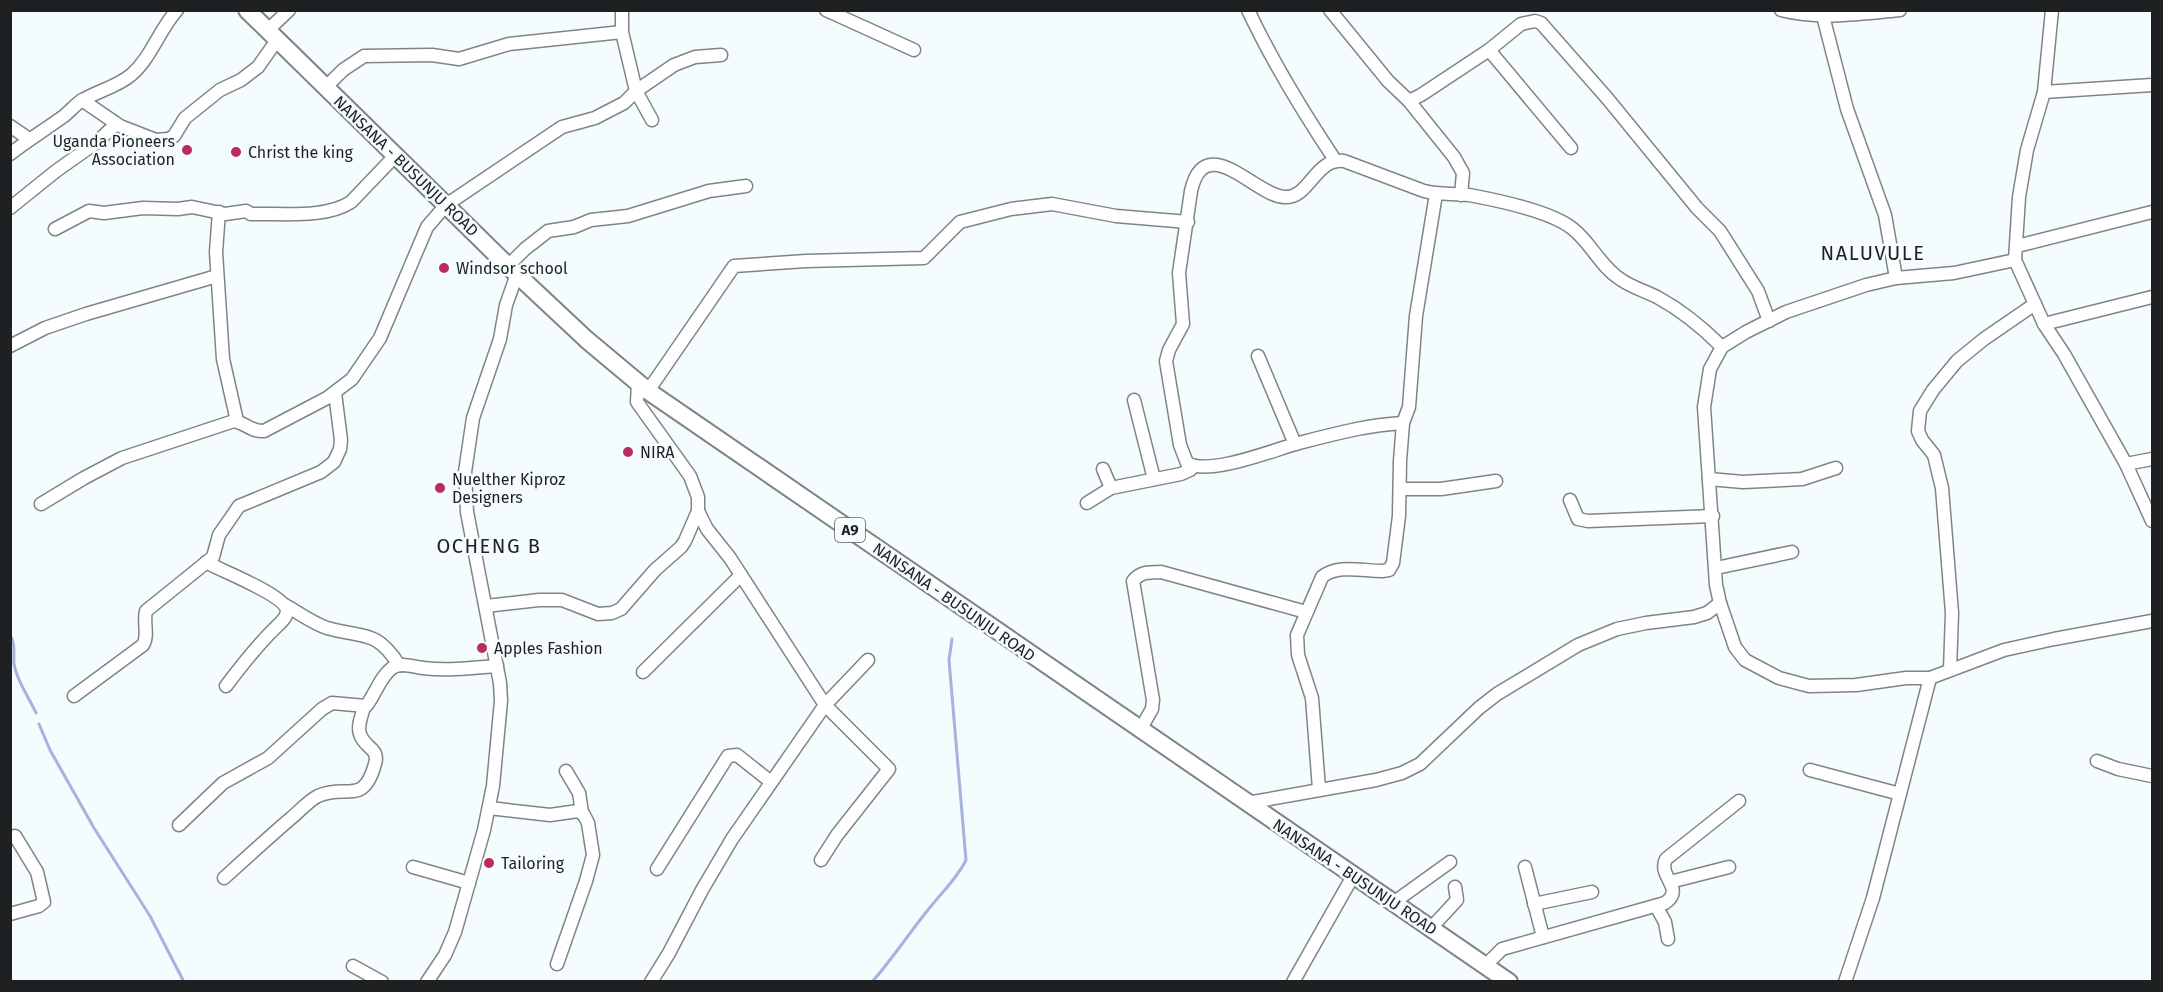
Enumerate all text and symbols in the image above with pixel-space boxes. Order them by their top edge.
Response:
street label: NANSANA - BUSUNJU ROAD [330,92,482,240]
place label: Uganda Pioneers Association [52,132,175,169]
marker: Uganda Pioneers Association [180,143,194,157]
place label: Christ the king [248,143,354,162]
marker: Christ the king [229,145,243,159]
district label: NALUVULE [1821,241,1925,265]
place label: Windsor school [456,259,568,278]
marker: Windsor school [437,261,451,275]
place label: NIRA [640,443,675,462]
marker: NIRA [621,445,635,459]
place label: Nuelther Kiproz Designers [452,470,565,507]
marker: Nuelther Kiproz Designers [433,481,447,495]
road number: A9 [835,518,865,542]
district label: OCHENG B [436,534,542,558]
street label: NANSANA - BUSUNJU ROAD [869,539,1039,665]
place label: Apples Fashion [494,639,603,658]
marker: Apples Fashion [475,641,489,655]
street label: NANSANA - BUSUNJU ROAD [1269,815,1441,939]
place label: Tailoring [501,854,565,873]
marker: Tailoring [482,856,496,870]

